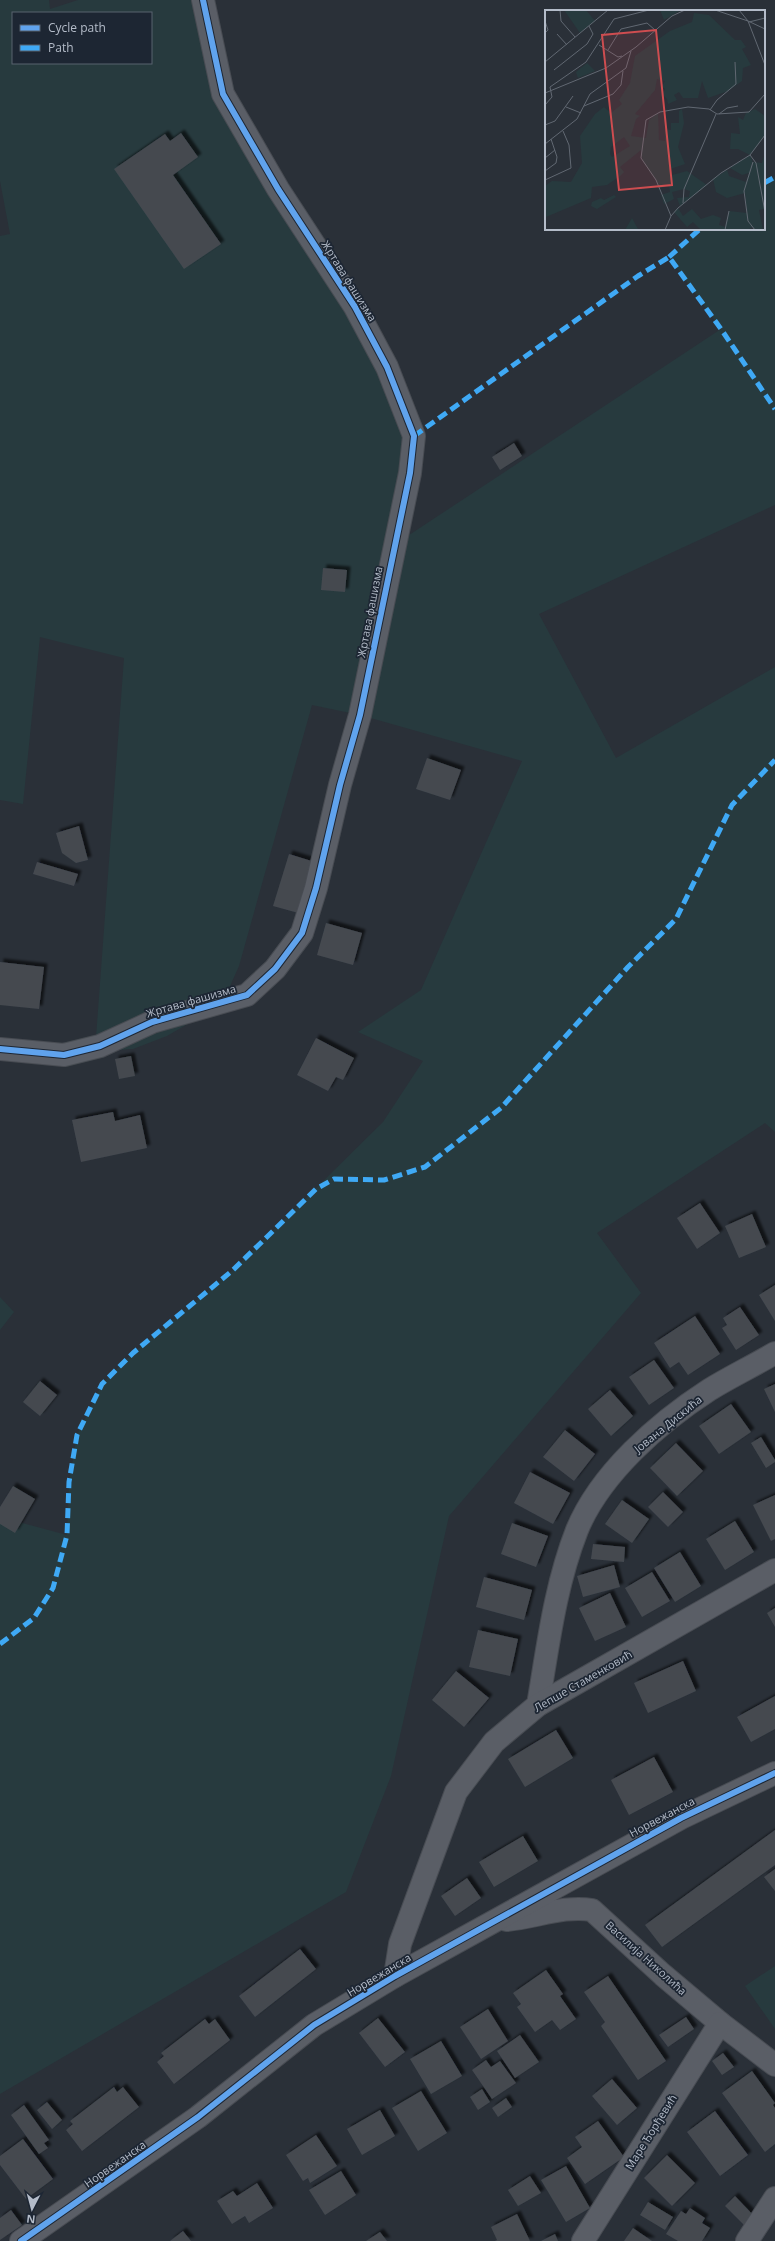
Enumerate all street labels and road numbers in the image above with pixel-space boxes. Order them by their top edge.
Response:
street label: Жртава фашизма [318,237,380,324]
street label: Жртава фашизма [353,565,386,659]
street label: Жртава фашизма [144,981,238,1021]
street label: Јована Дискића [630,1392,705,1456]
street label: Лепше Стаменковић [531,1646,635,1715]
street label: Норвежанска [626,1793,697,1840]
street label: Василија Николића [603,1917,690,1998]
street label: Норвежанска [344,1950,414,2000]
street label: Маре Ђорђевић [621,2091,680,2172]
street label: Норвежанска [81,2137,149,2190]

